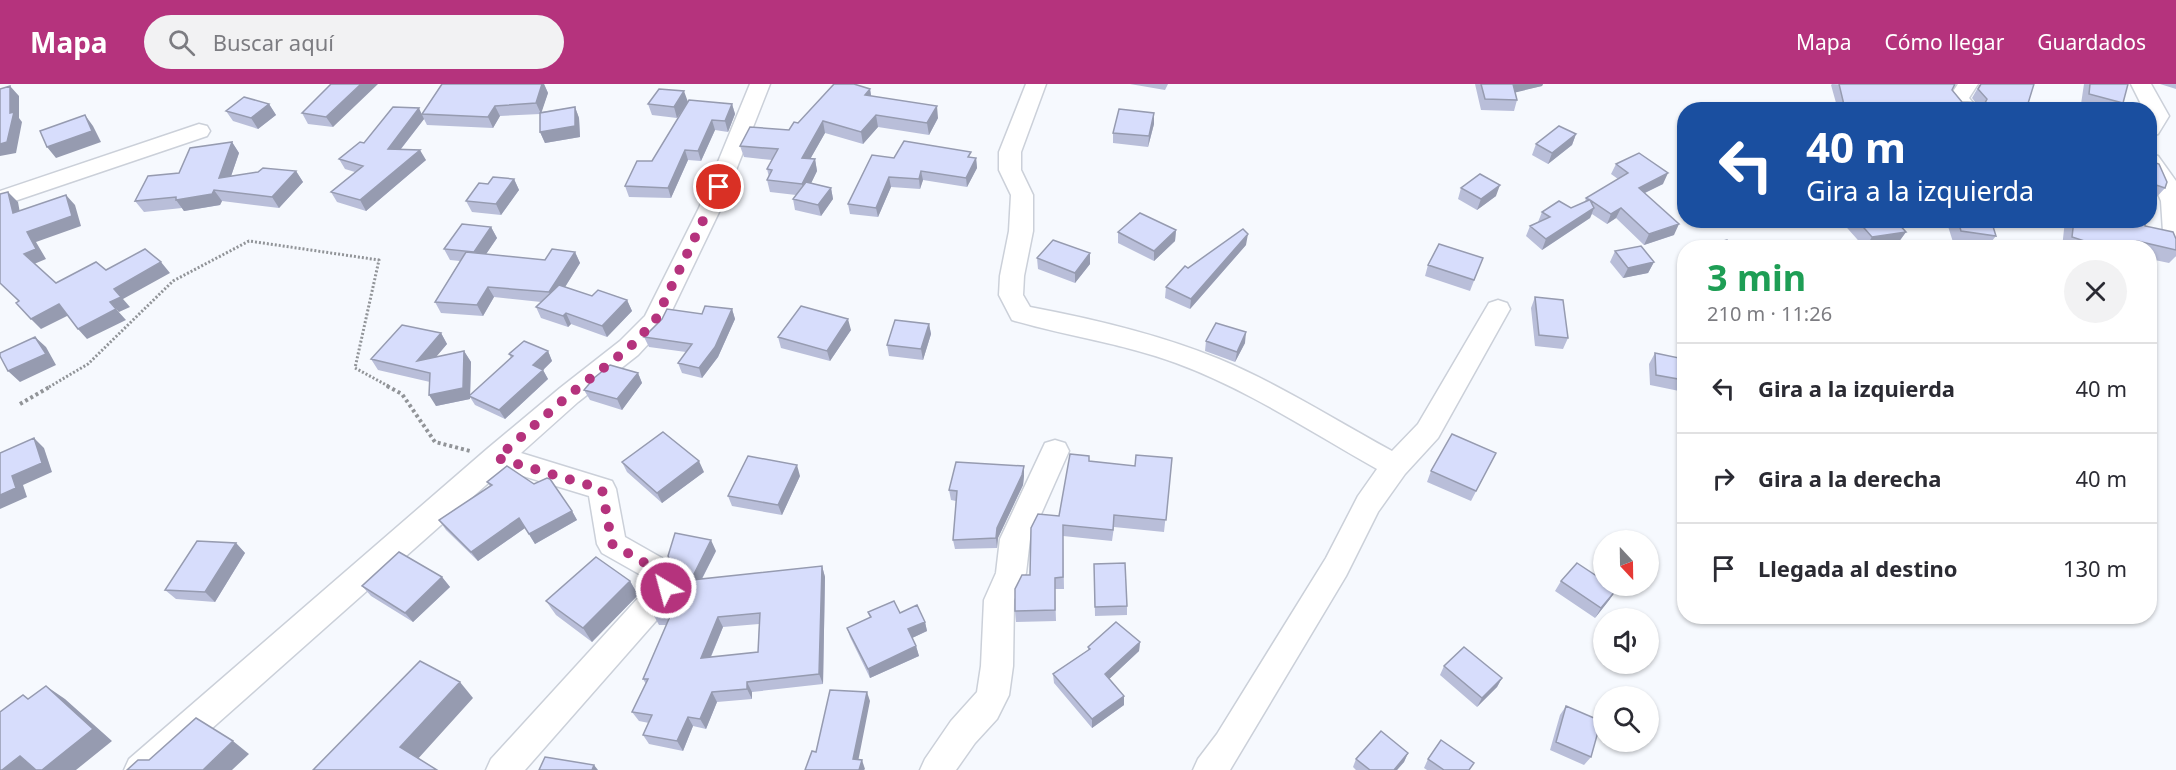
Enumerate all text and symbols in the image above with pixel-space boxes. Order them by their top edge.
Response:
search box [144,15,564,69]
text: Mapa [30,23,108,61]
icon: search [165,26,198,59]
text: Buscar aquí [213,27,334,57]
text: Mapa [1796,28,1851,56]
text: Cómo llegar [1884,28,2004,56]
text: Guardados [2037,28,2146,56]
text: 40 m [1806,118,1906,175]
icon: left [1707,126,1785,204]
pin [693,161,744,212]
icon: arrive [702,170,735,203]
text: Gira a la izquierda [1806,172,2034,209]
text: 3 min [1707,253,1806,302]
button: close [2064,260,2127,323]
text: 210 m · 11:26 [1707,300,1832,327]
icon: left [1707,372,1740,405]
text: Gira a la izquierda [1758,373,1955,403]
text: 40 m [2076,373,2127,403]
icon: right [1707,462,1740,495]
text: Gira a la derecha [1758,463,1942,493]
text: 40 m [2076,463,2127,493]
north arrow [1593,530,1659,596]
map controls [1593,530,1659,752]
icon: arrive [1707,552,1740,585]
text: Llegada al destino [1758,553,1958,583]
text: 130 m [2063,553,2127,583]
position arrow [634,556,698,620]
button: sound [1593,608,1659,674]
button: search [1593,686,1659,752]

